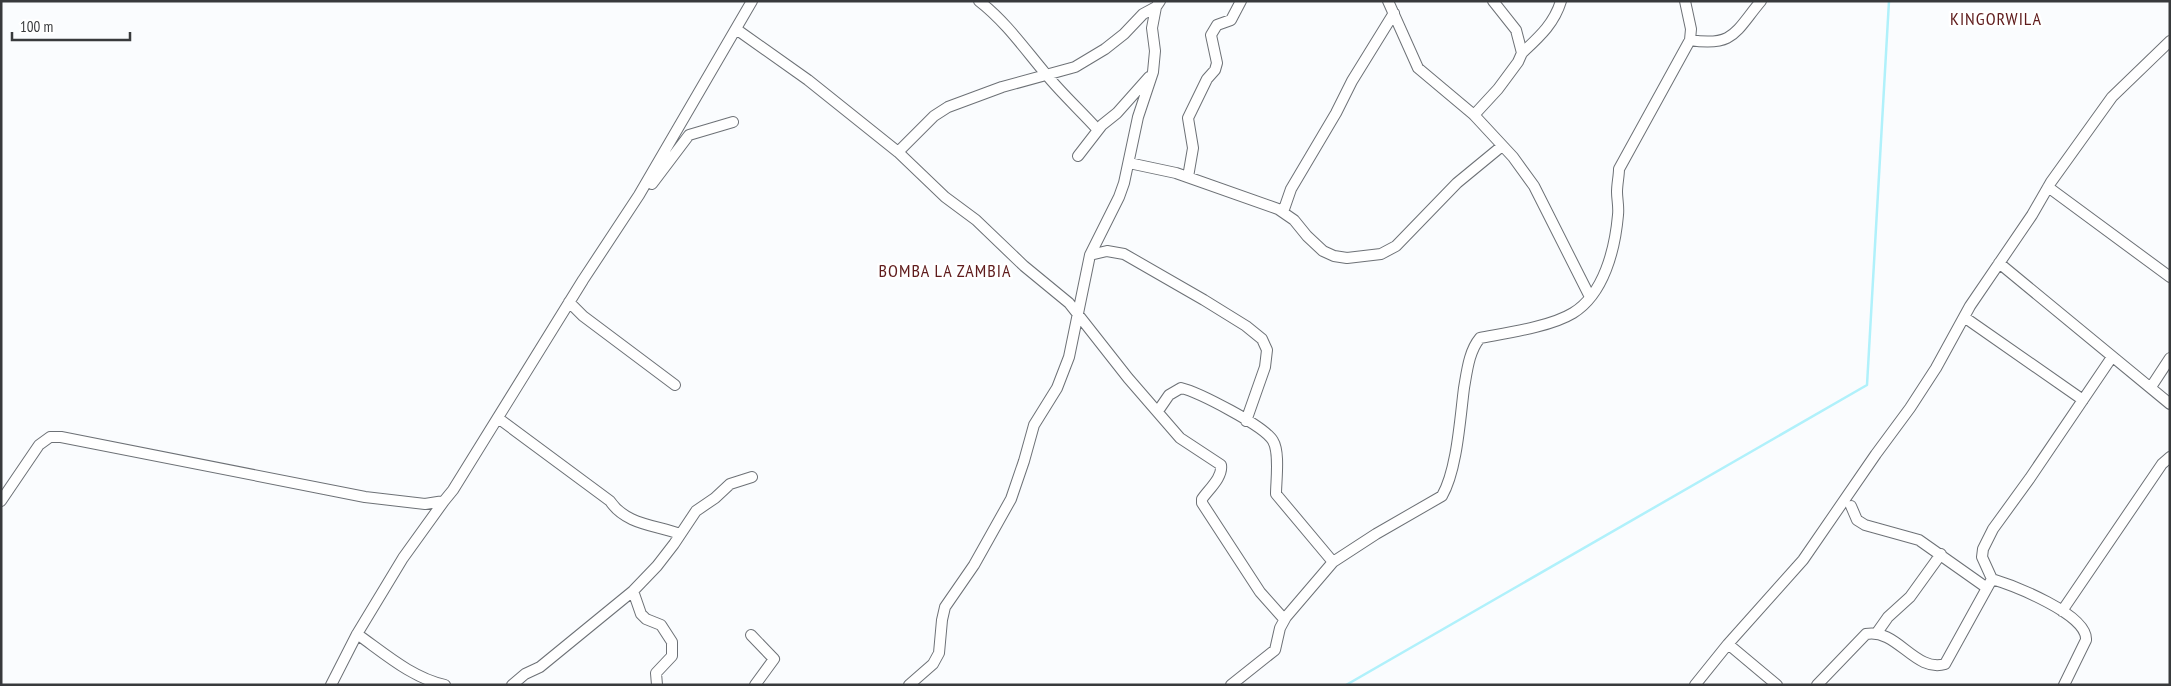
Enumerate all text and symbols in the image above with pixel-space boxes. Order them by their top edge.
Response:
district label: KINGORWILA [1950,7,2042,30]
scale bar [12,10,130,42]
text: 100 m [20,17,53,36]
district label: BOMBA LA ZAMBIA [879,259,1011,282]

